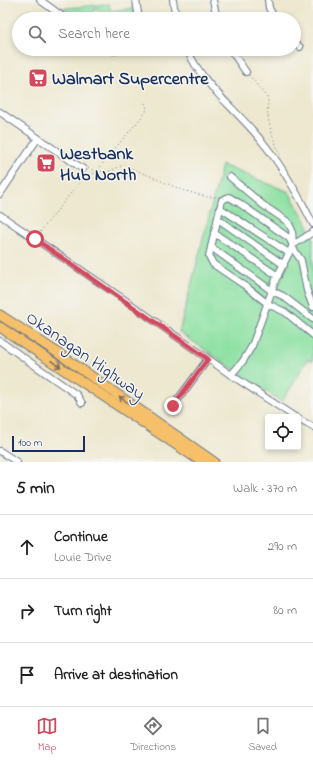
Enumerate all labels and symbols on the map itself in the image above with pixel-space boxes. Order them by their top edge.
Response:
supermarket icon: Walmart Supercentre [27,67,49,89]
place label: Walmart Supercentre [52,67,209,93]
place label: Westbank Hub North [60,142,137,189]
supermarket icon: Westbank Hub North [35,152,57,174]
route start [26,230,44,248]
street label: Okanagan Highway [19,306,150,408]
one-way arrow [50,360,62,368]
one-way arrow [119,396,130,404]
route end [164,397,182,415]
scale bar [12,434,85,453]

